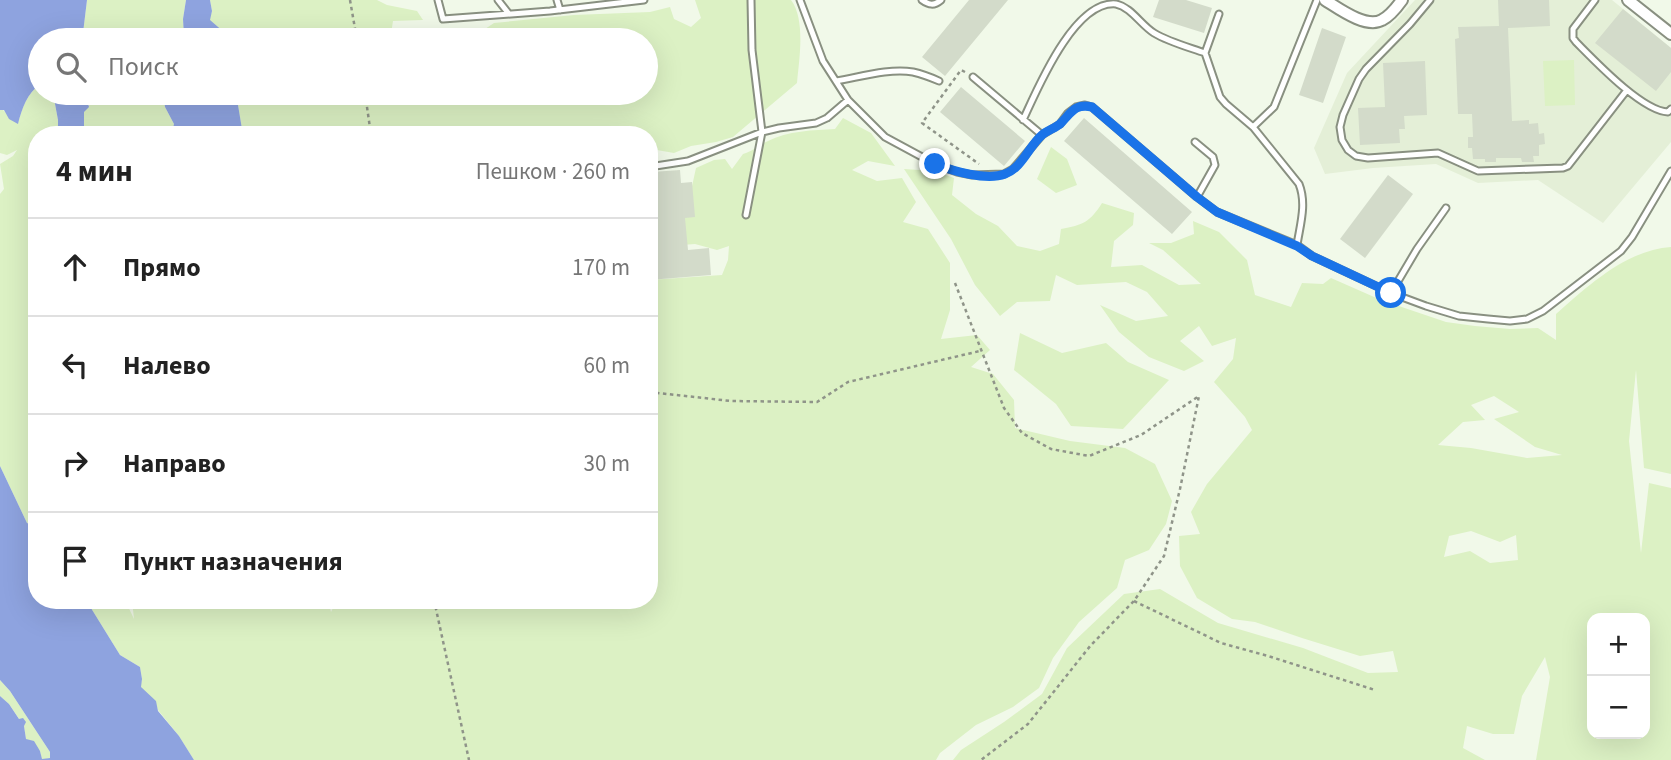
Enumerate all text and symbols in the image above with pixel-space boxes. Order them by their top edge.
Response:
search box [28,28,658,105]
icon: search [52,48,90,86]
text: Поиск [108,48,178,85]
route end [919,148,950,179]
text: 4 мин [56,150,133,193]
text: Пешком · 260 m [476,155,630,188]
icon: ahead [56,248,94,286]
text: Прямо [123,249,201,286]
text: 170 m [572,251,630,284]
route start [1375,277,1406,308]
icon: left [56,346,94,384]
text: Налево [123,347,211,384]
text: 60 m [583,349,630,382]
icon: right [56,444,94,482]
text: Направо [123,445,226,482]
text: 30 m [583,447,630,480]
icon: arrive [56,542,94,580]
text: Пункт назначения [123,543,343,580]
map controls [1587,613,1650,739]
button: + [1587,613,1650,676]
button: − [1587,676,1650,739]

